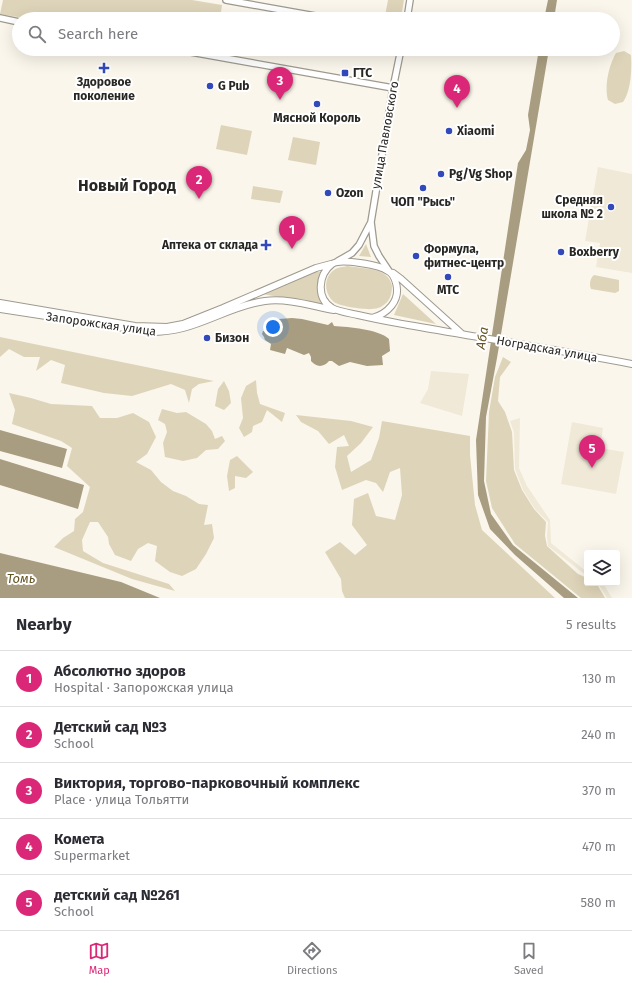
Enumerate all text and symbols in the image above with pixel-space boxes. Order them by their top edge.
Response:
search box [12,12,620,56]
icon: search [26,23,48,45]
text: Search here [58,25,138,43]
marker: Здоровое поколение [98,62,110,74]
place label: ГТС [353,66,372,80]
pin: 3 [267,67,293,100]
marker: ГТС [340,68,350,78]
place label: Здоровое поколение [73,75,135,103]
pin: 4 [444,75,470,108]
place label: G Pub [218,79,250,93]
street label: улица Павловского [369,80,401,190]
marker: G Pub [205,81,215,91]
marker: Мясной Король [312,99,322,109]
place label: Мясной Король [273,111,361,125]
place label: Xiaomi [456,124,494,138]
marker: Xiaomi [444,126,454,136]
pin: 2 [186,166,212,199]
place label: Pg/Vg Shop [449,167,513,181]
marker: Pg/Vg Shop [436,169,446,179]
district label: Новый Город [78,176,176,195]
marker: ЧОП "Рысь" [418,183,428,193]
place label: Ozon [336,186,364,200]
marker: Ozon [323,188,333,198]
place label: Средняя школа № 2 [541,193,603,221]
place label: ЧОП "Рысь" [391,195,455,209]
marker: Средняя школа № 2 [606,202,616,212]
pin: 1 [279,216,305,249]
place label: Аптека от склада [161,238,258,252]
marker: Аптека от склада [261,240,271,250]
place label: Формула, фитнес-центр [424,242,504,270]
place label: Boxberry [569,245,620,259]
marker: Boxberry [556,247,566,257]
marker: Формула, фитнес-центр [411,251,421,261]
marker: МТС [443,272,453,282]
place label: МТС [437,283,459,297]
street label: Запорожская улица [45,309,157,339]
your location [263,317,283,337]
water label: Аба [473,326,491,351]
place label: Бизон [215,331,249,345]
marker: Бизон [202,333,212,343]
street label: Ноградская улица [496,333,598,365]
pin: 5 [579,435,605,468]
map controls [584,550,620,586]
button: layers [584,550,620,586]
water label: Томь [7,571,36,586]
text: Nearby [16,614,71,635]
text: 5 results [566,617,616,632]
text: Абсолютно здоров [54,662,186,680]
text: 1 [26,671,32,686]
text: 130 m [582,671,616,686]
text: Hospital · Запорожская улица [54,680,233,695]
text: Детский сад №3 [54,718,167,736]
text: 2 [26,727,32,742]
text: 240 m [581,727,616,742]
text: School [54,736,94,751]
text: Виктория, торгово-парковочный комплекс [54,774,360,792]
text: 3 [26,783,32,798]
text: 370 m [582,783,616,798]
text: Place · улица Тольятти [54,792,189,807]
text: Комета [54,830,105,848]
text: 4 [25,839,33,854]
text: 470 m [582,839,616,854]
text: Supermarket [54,848,130,863]
text: детский сад №261 [54,886,180,904]
text: 5 [26,895,32,910]
text: 580 m [580,895,616,910]
text: School [54,904,94,919]
tab: Map [88,940,110,977]
tab: Directions [287,940,337,977]
tab: Saved [514,940,544,977]

